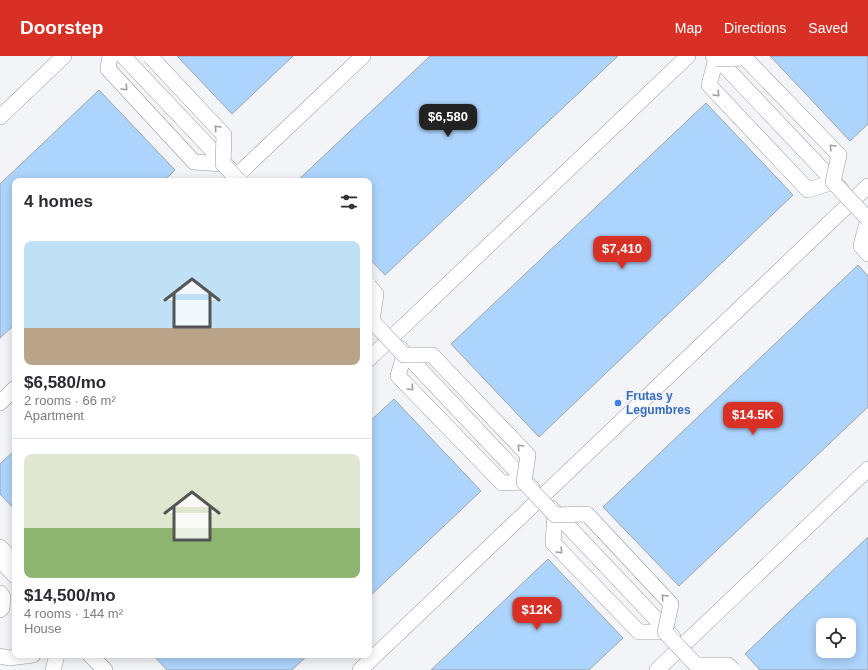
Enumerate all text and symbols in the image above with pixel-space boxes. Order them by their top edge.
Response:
text: Doorstep [20,17,103,38]
text: Map [675,20,702,36]
text: Directions [724,20,786,36]
text: Saved [808,20,848,36]
one-way arrow [121,83,128,91]
one-way arrow [712,89,720,97]
pin: $6,580 [415,104,481,138]
text: $6,580 [428,109,468,124]
one-way arrow [215,125,222,132]
one-way arrow [829,144,837,152]
icon: filters [338,191,360,213]
text: 4 homes [24,192,93,211]
pin: $7,410 [589,236,655,270]
text: $7,410 [602,241,642,256]
icon: home [156,267,228,339]
text: $6,580/mo [24,373,106,392]
one-way arrow [406,383,413,391]
place label: Frutas y Legumbres [626,389,691,417]
text: 2 rooms · 66 m² [24,393,116,408]
marker: Frutas y Legumbres [613,398,623,408]
pin: $14.5K [720,402,786,436]
text: $14.5K [732,407,774,422]
text: Apartment [24,408,84,423]
one-way arrow [518,444,525,451]
icon: home [156,480,228,552]
one-way arrow [555,546,563,554]
text: $14,500/mo [24,586,116,605]
one-way arrow [661,594,668,601]
pin: $12K [513,597,561,631]
text: $12K [521,602,553,617]
text: 4 rooms · 144 m² [24,606,123,621]
map controls [816,618,856,658]
button: locate [816,618,856,658]
text: House [24,621,62,636]

